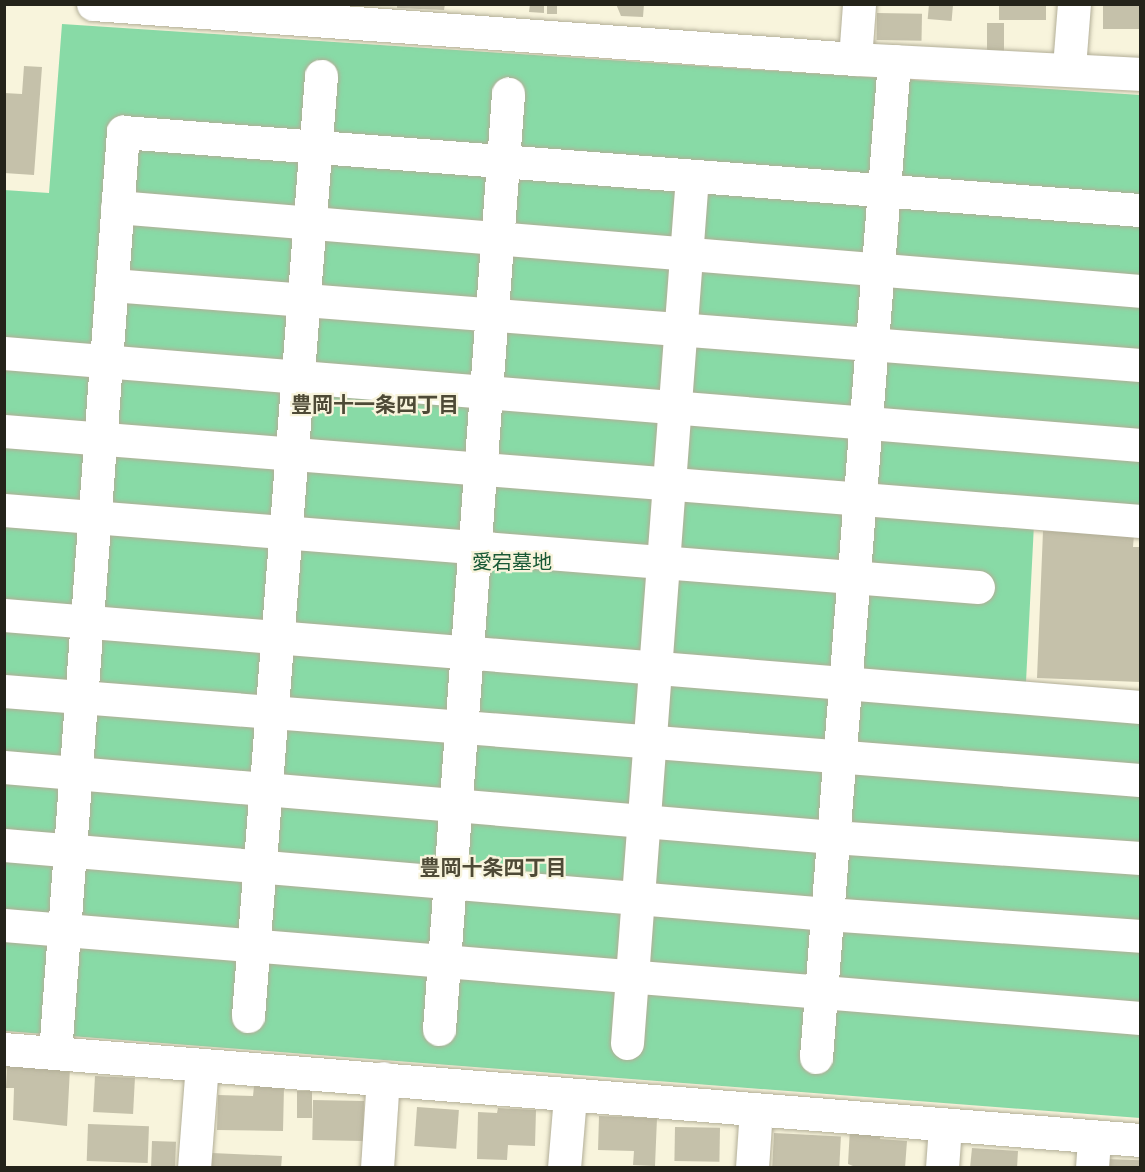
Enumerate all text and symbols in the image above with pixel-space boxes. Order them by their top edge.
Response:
district label: 豊岡十一条四丁目 [291,392,459,418]
park label: 愛宕墓地 [472,550,552,574]
district label: 豊岡十条四丁目 [420,855,566,881]

